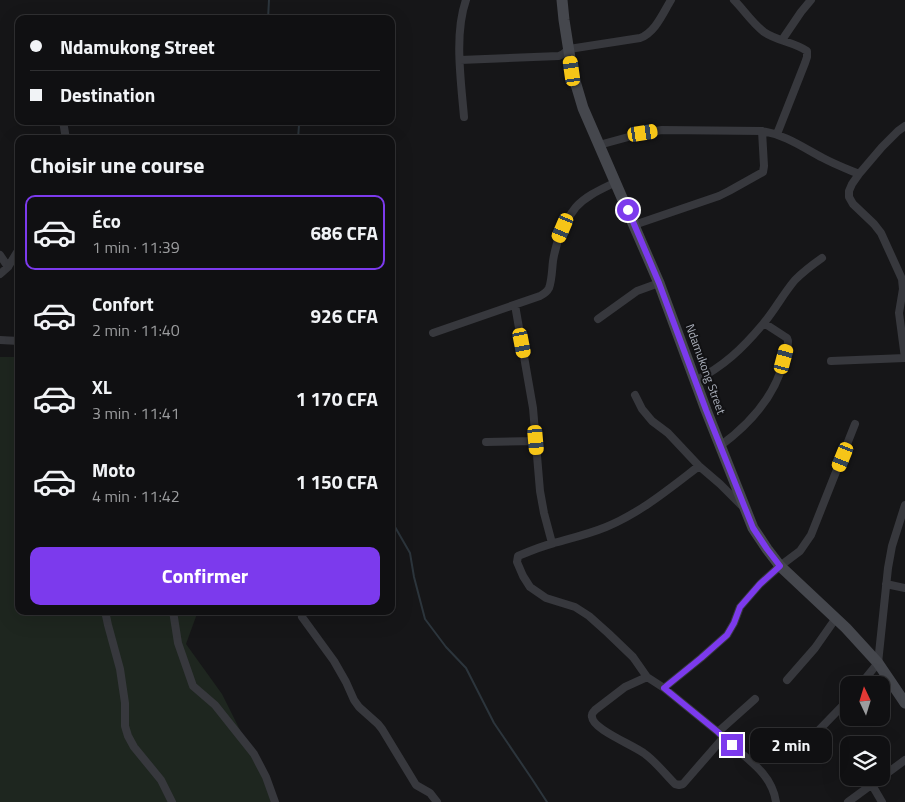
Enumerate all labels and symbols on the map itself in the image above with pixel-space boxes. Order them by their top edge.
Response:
car [562,55,581,87]
car [627,123,658,143]
route start [617,199,639,221]
car [550,211,575,245]
street label: Ndamukong Street [681,321,731,418]
car [511,327,532,359]
car [772,343,795,375]
car [527,424,544,456]
car [830,440,855,474]
north arrow [840,676,890,726]
callout: 2 min [750,728,832,762]
route end [721,734,743,756]

